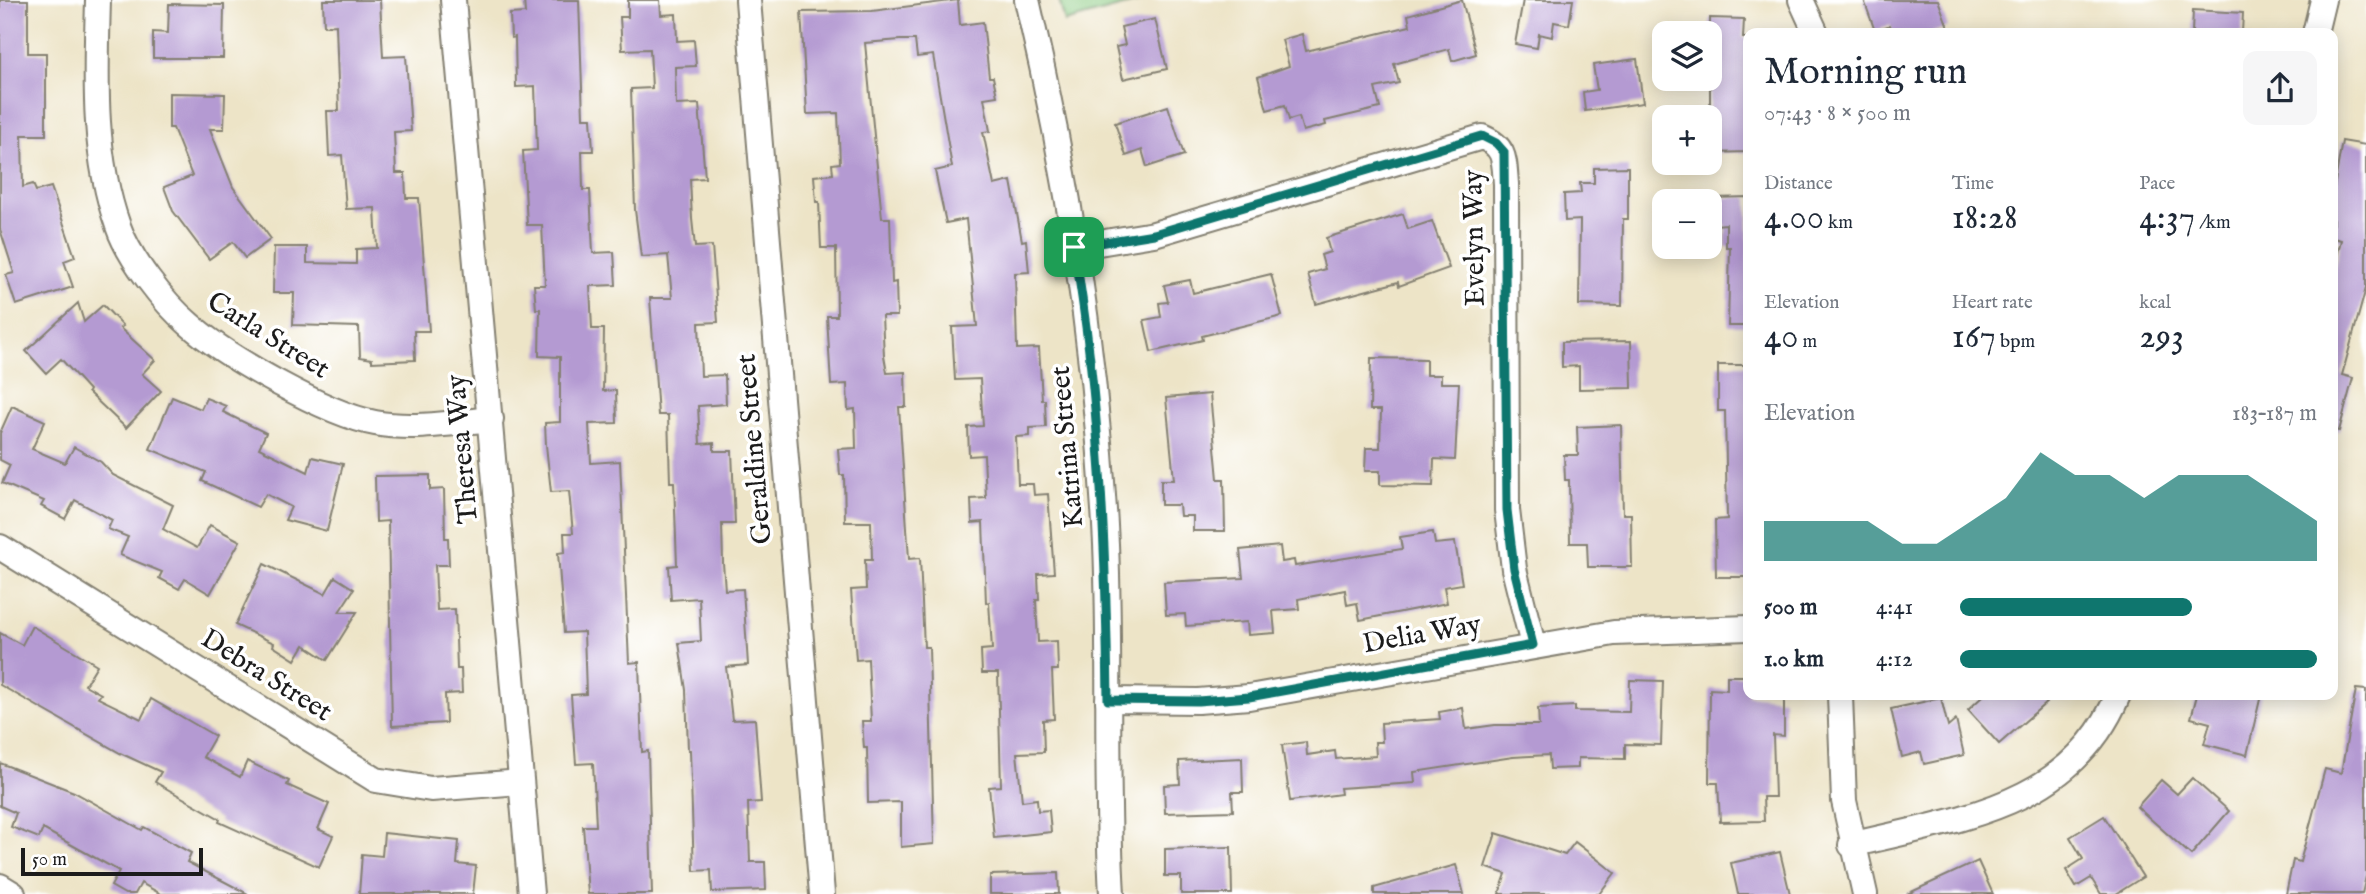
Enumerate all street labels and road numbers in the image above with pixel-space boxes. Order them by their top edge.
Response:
street label: Evelyn Way [1456,169,1494,307]
street label: Carla Street [200,285,336,388]
street label: Geraldine Street [729,352,781,546]
street label: Katrina Street [1043,364,1093,529]
street label: Theresa Way [439,373,487,525]
street label: Delia Way [1360,607,1484,663]
street label: Debra Street [194,622,338,730]

